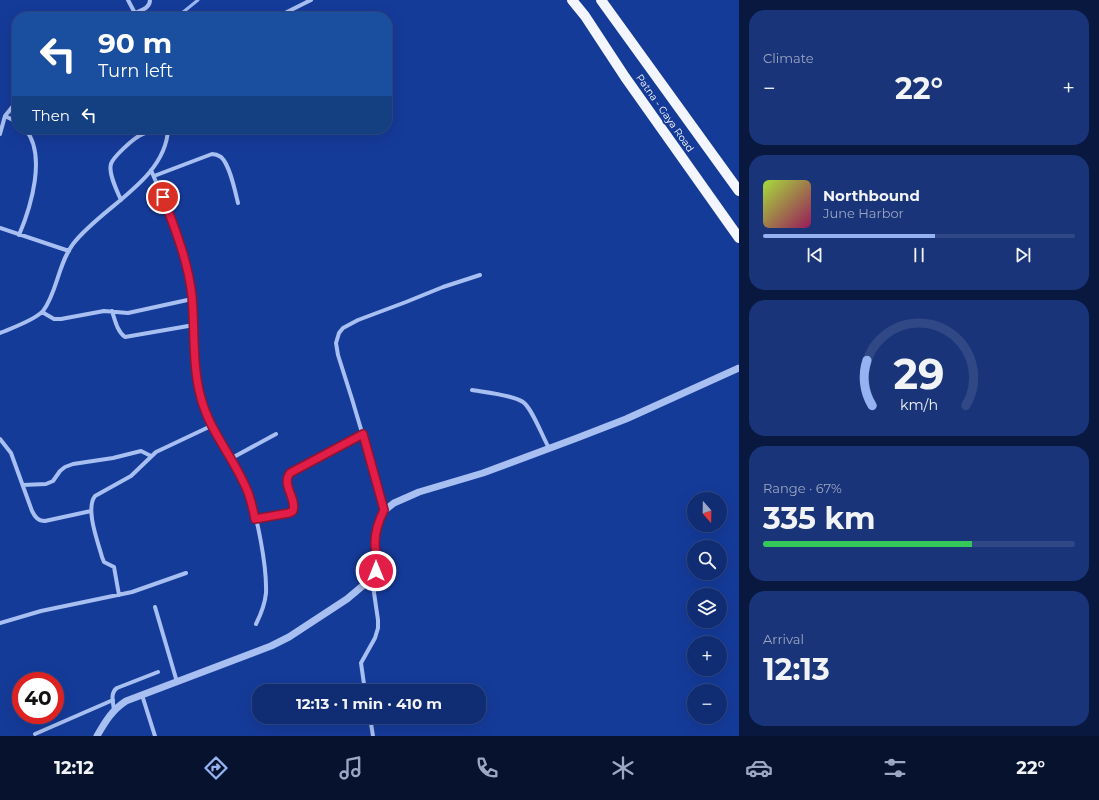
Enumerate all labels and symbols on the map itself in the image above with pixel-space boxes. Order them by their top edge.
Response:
street label: Patna - Gaya Road [633,72,697,154]
pin [146,180,180,214]
north arrow [687,492,727,532]
position arrow [355,550,397,592]
speed limit sign: 40 [12,672,64,724]

